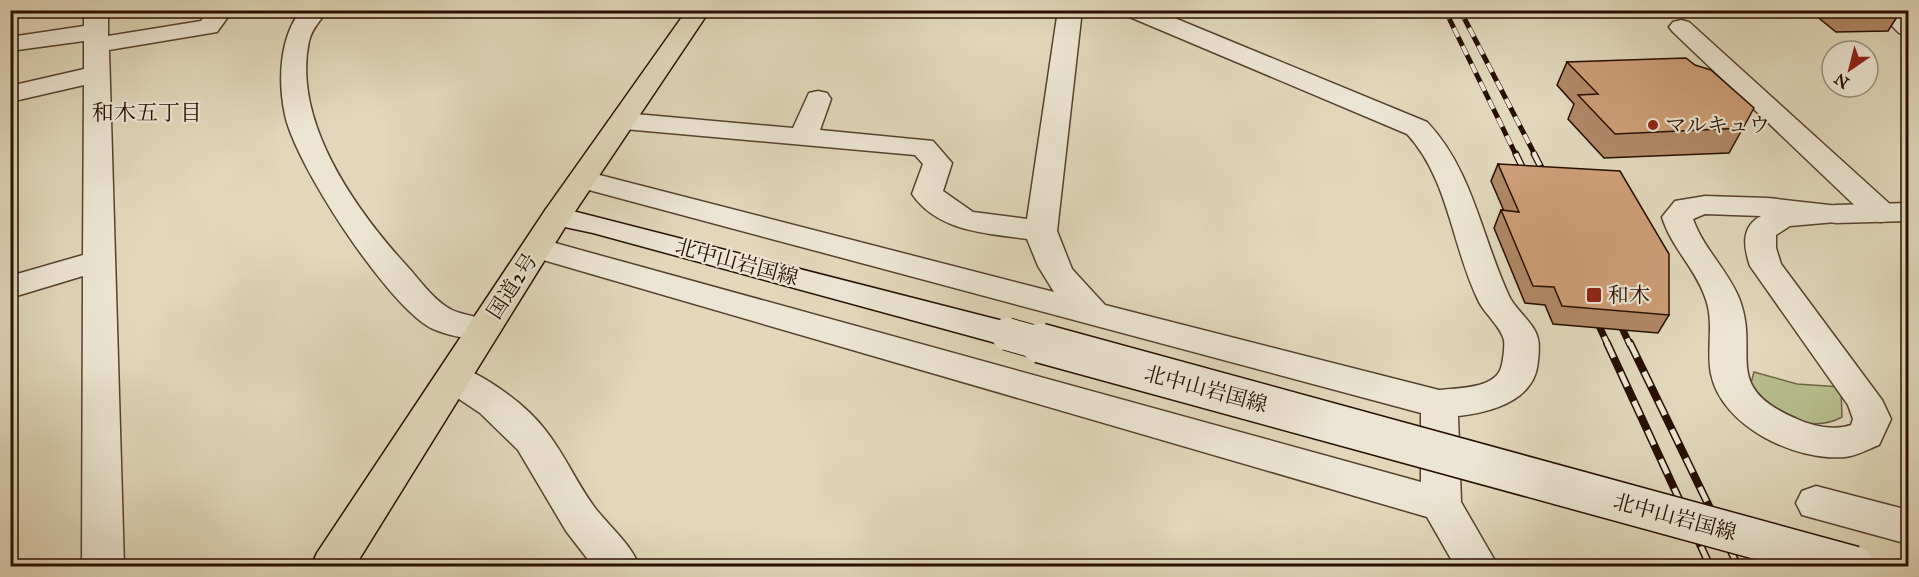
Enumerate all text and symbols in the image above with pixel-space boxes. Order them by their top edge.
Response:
north arrow [1820,39,1880,99]
text: N [1830,69,1853,93]
district label: 和木五丁目 [92,99,202,126]
place label: マルキュウ [1665,112,1770,138]
marker: マルキュウ [1646,118,1660,132]
street label: 北中山岩国線 [673,233,801,291]
street label: 国道2号 [481,248,543,324]
place label: 和木 [1608,282,1650,308]
marker: 和木 [1585,286,1603,304]
street label: 北中山岩国線 [1142,360,1270,418]
street label: 北中山岩国線 [1611,488,1739,546]

